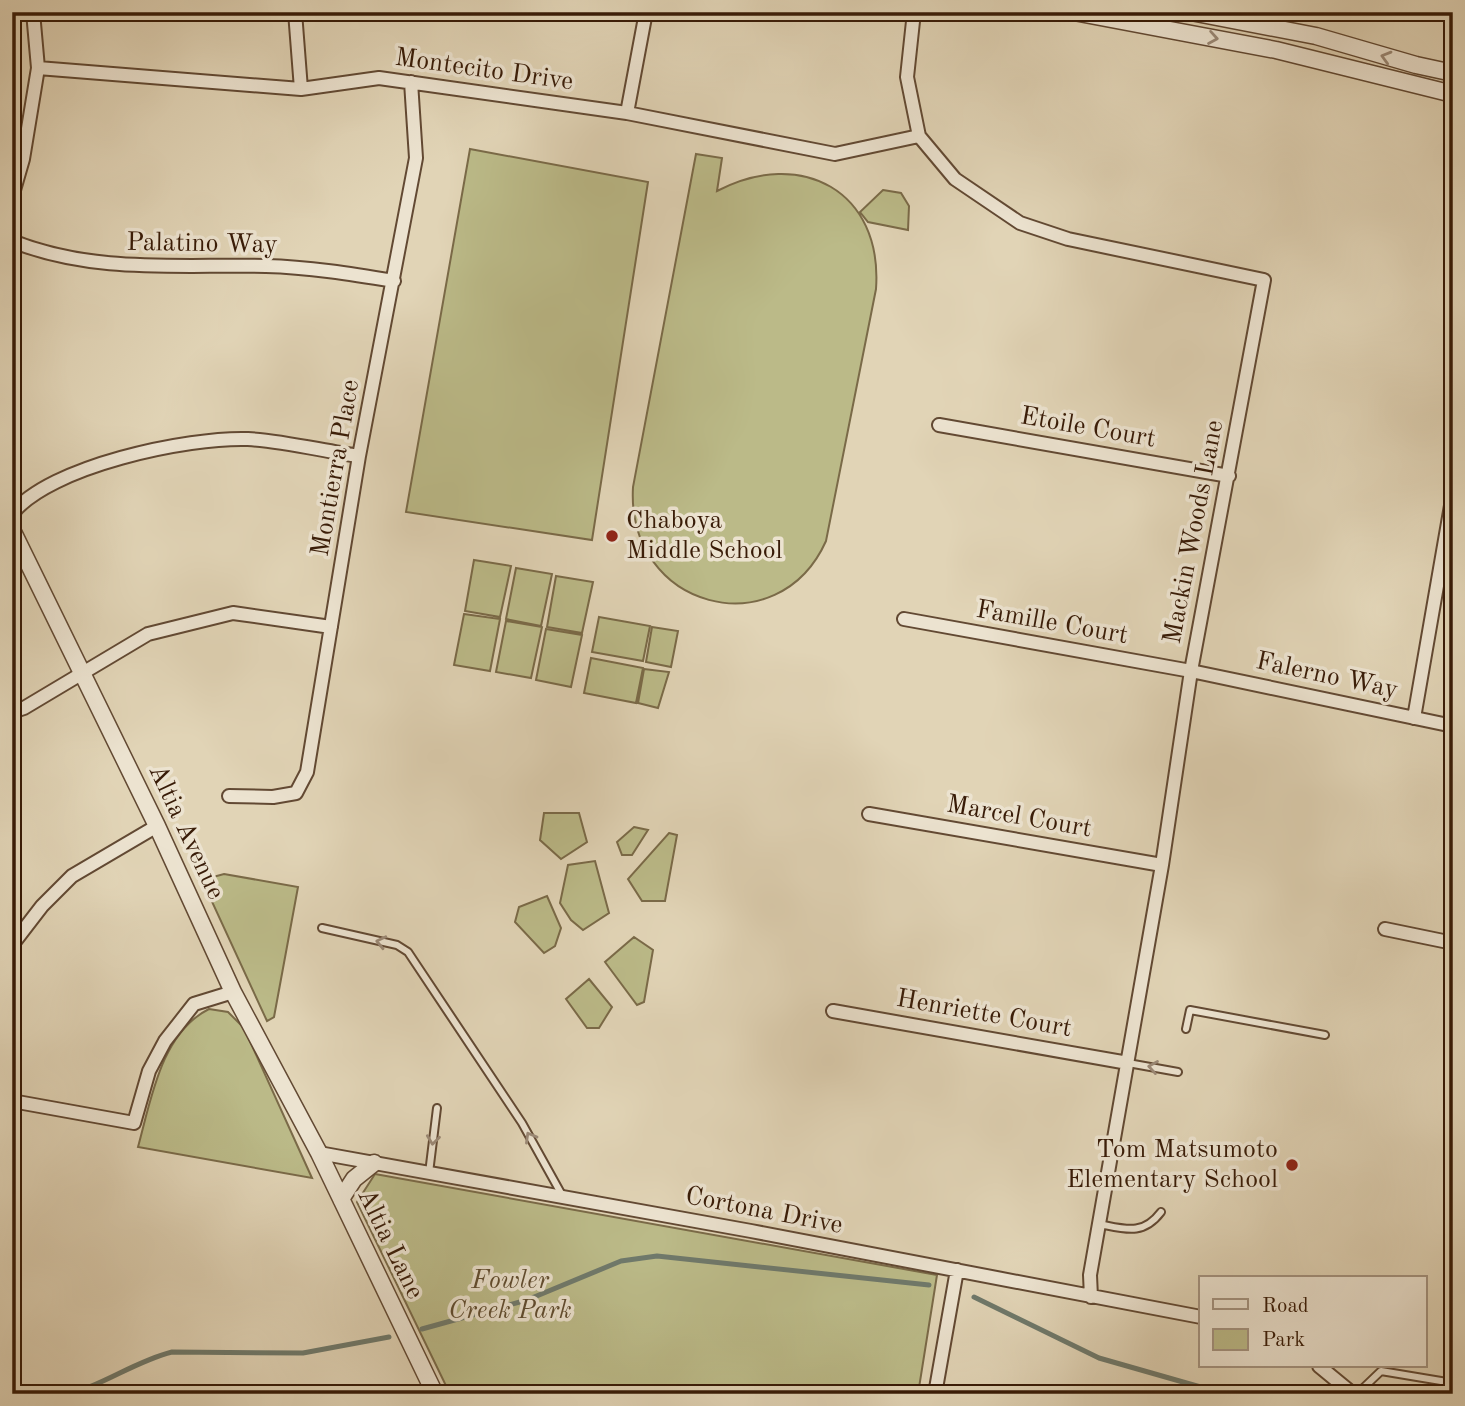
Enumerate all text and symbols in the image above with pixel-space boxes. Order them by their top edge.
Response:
one-way arrow [1207,30,1219,45]
street label: Montecito Drive [393,45,575,95]
one-way arrow [1381,50,1393,65]
street label: Palatino Way [126,230,278,258]
street label: Montierra Place [308,378,364,558]
street label: Etoile Court [1018,403,1158,453]
street label: Mackin Woods Lane [1160,418,1228,646]
place label: Chaboya Middle School [626,508,783,564]
marker: Chaboya Middle School [604,528,620,544]
street label: Famille Court [974,597,1130,649]
street label: Falerno Way [1254,648,1401,704]
street label: Altia Avenue [143,760,229,904]
street label: Marcel Court [944,791,1094,843]
one-way arrow [375,935,387,950]
street label: Henriette Court [894,986,1074,1042]
one-way arrow [1147,1060,1159,1075]
one-way arrow [525,1132,538,1145]
one-way arrow [425,1135,440,1146]
place label: Tom Matsumoto Elementary School [1066,1137,1278,1193]
marker: Tom Matsumoto Elementary School [1284,1157,1300,1173]
street label: Cortona Drive [683,1183,845,1239]
street label: Altia Lane [352,1185,428,1303]
park label: Fowler Creek Park [448,1268,572,1324]
legend [1199,1276,1426,1368]
text: Road [1262,1296,1309,1317]
text: Park [1262,1330,1305,1351]

